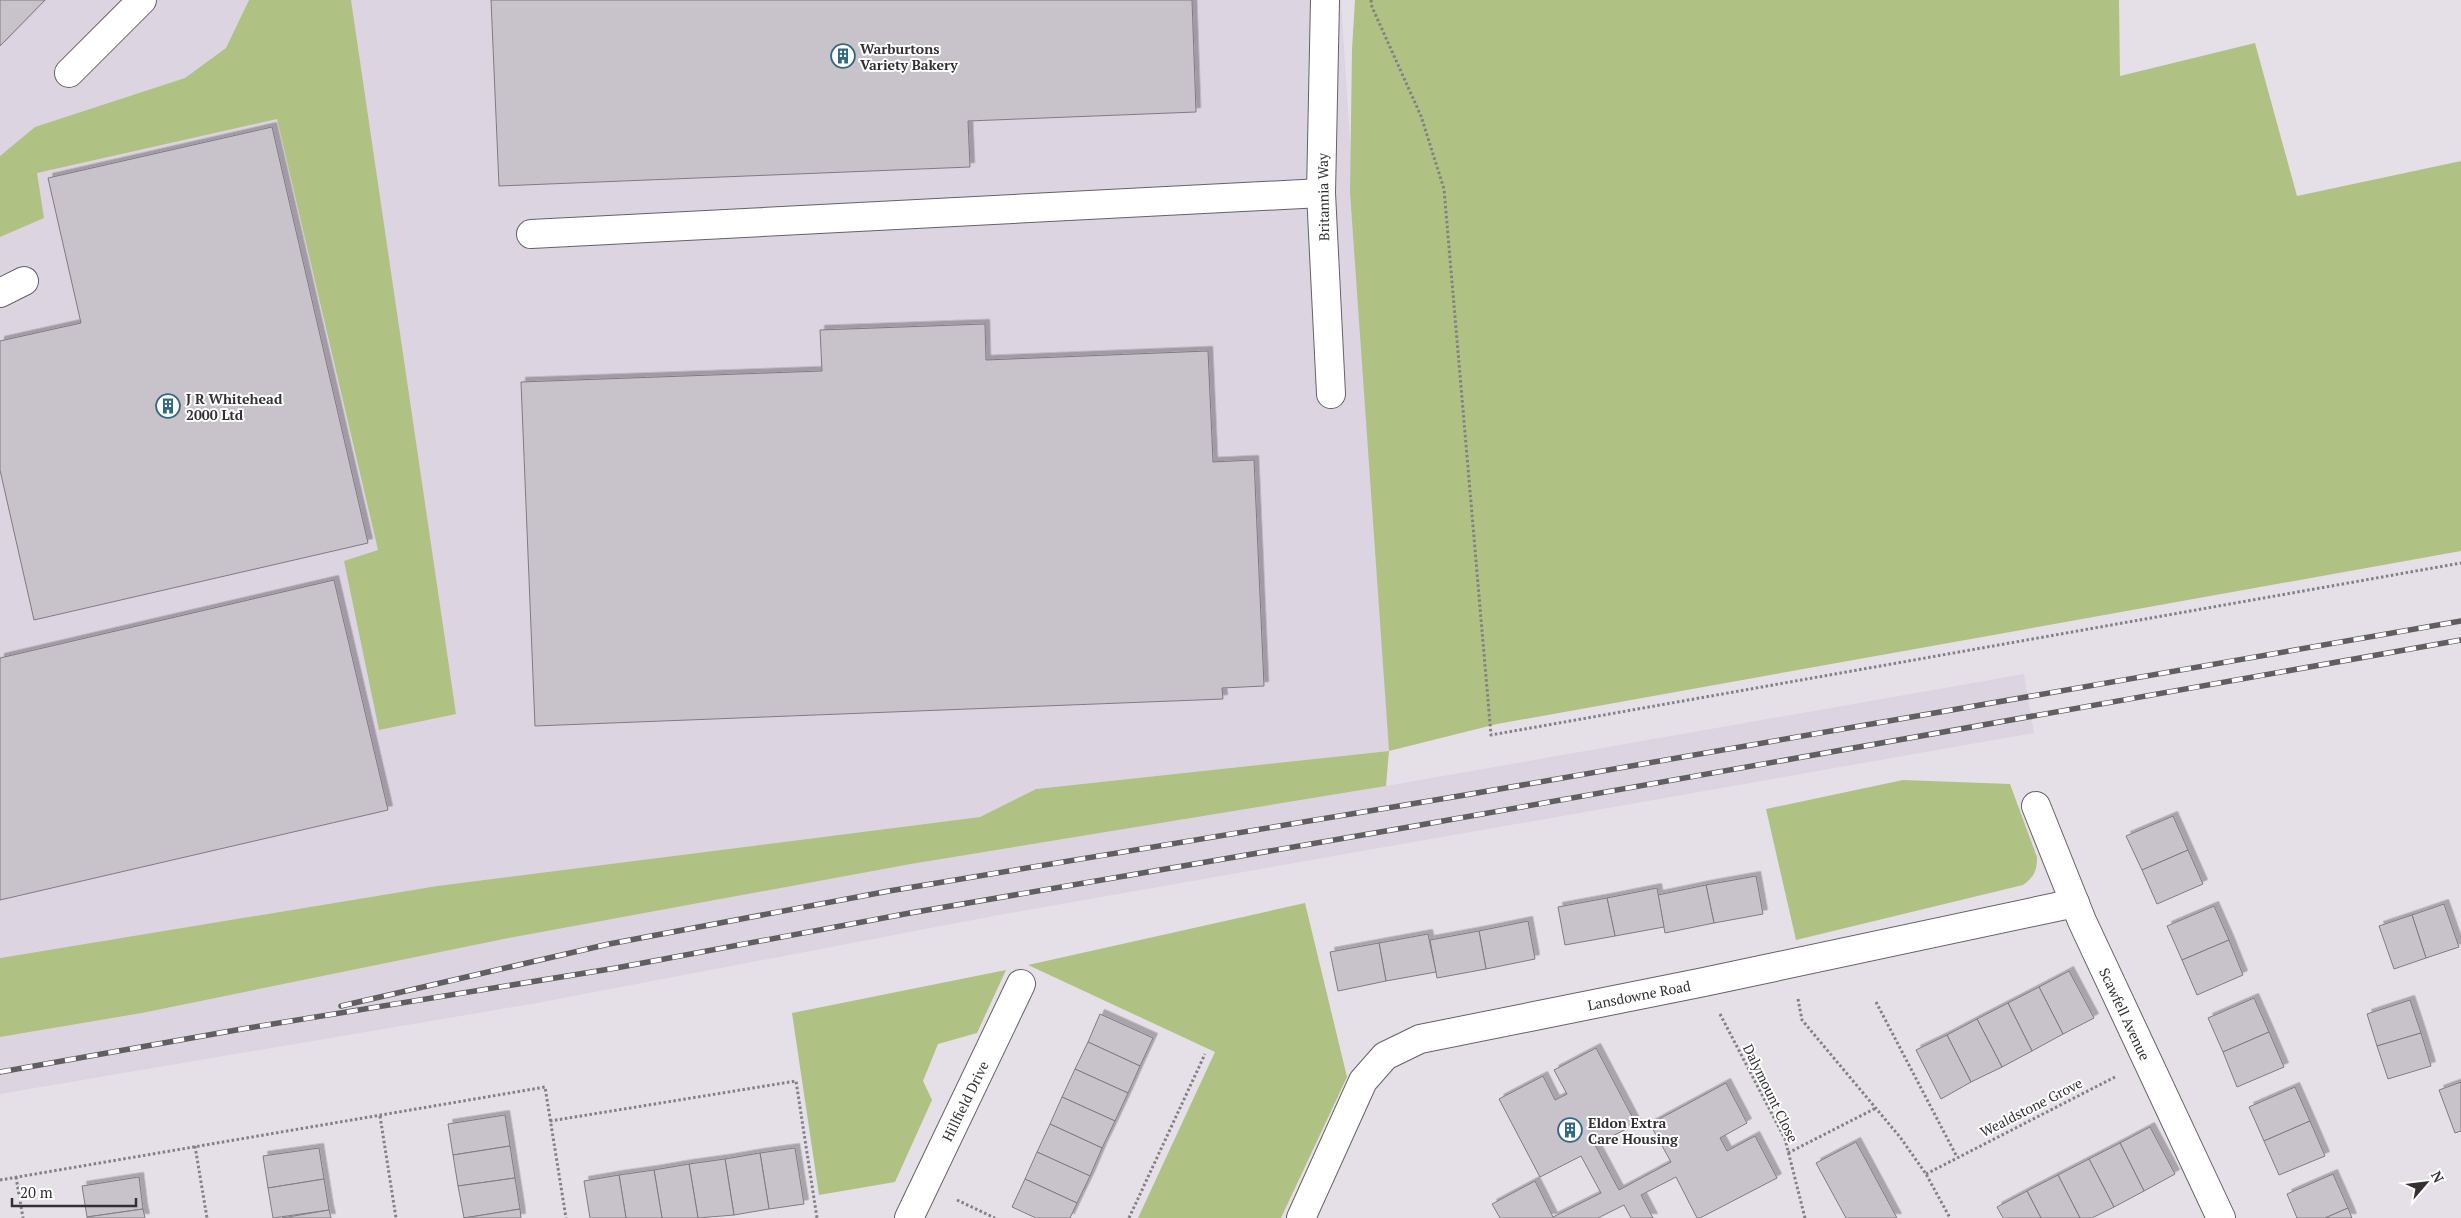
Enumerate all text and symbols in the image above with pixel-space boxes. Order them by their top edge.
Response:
place label: Warburtons Variety Bakery [860,39,958,74]
building icon: Warburtons Variety Bakery [830,43,856,69]
street label: Britannia Way [1313,152,1333,241]
place label: J R Whitehead 2000 Ltd [186,389,283,424]
building icon: J R Whitehead 2000 Ltd [155,393,181,419]
street label: Scawfell Avenue [2095,965,2155,1063]
street label: Lansdowne Road [1586,976,1692,1014]
street label: Dalymount Close [1739,1041,1803,1145]
street label: Hillfield Drive [937,1058,993,1144]
street label: Wealdstone Grove [1977,1073,2085,1141]
place label: Eldon Extra Care Housing [1588,1113,1679,1148]
building icon: Eldon Extra Care Housing [1557,1117,1583,1143]
north arrow [2401,1158,2451,1208]
text: N [2427,1168,2449,1186]
scale bar [12,1176,136,1208]
text: 20 m [20,1182,53,1202]

